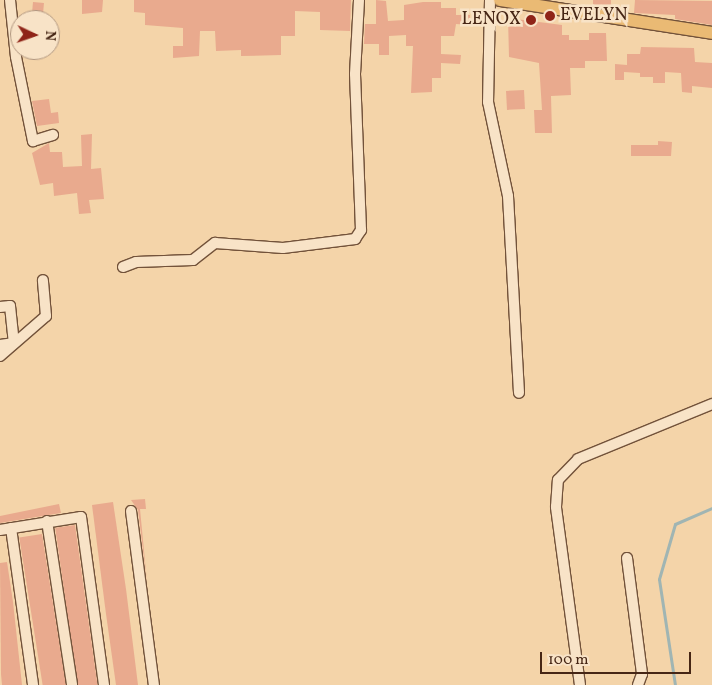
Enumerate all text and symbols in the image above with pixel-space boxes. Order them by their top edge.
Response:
place label: EVELYN [560,5,628,27]
place label: LENOX [462,9,521,31]
north arrow [10,10,60,60]
marker: EVELYN [544,10,556,22]
marker: LENOX [525,14,537,26]
text: N [40,30,59,41]
scale bar [542,642,693,674]
text: 100 m [548,650,588,671]

